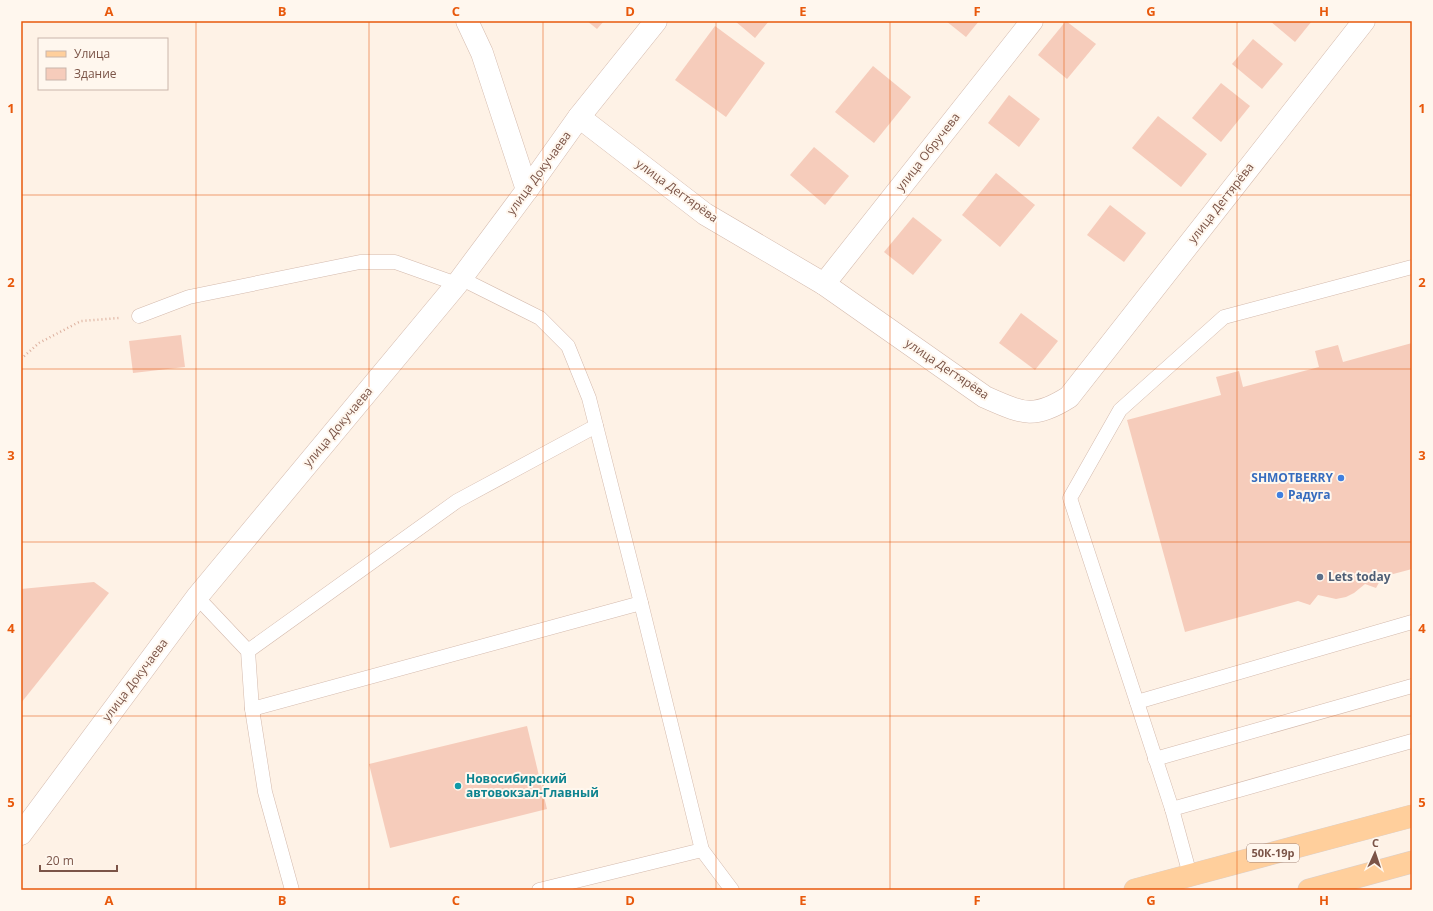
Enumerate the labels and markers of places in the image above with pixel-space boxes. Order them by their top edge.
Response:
place label: SHMOTBERRY [1251,469,1333,486]
marker: SHMOTBERRY [1336,473,1346,483]
place label: Радуга [1288,486,1331,503]
marker: Радуга [1275,490,1285,500]
place label: Lets today [1328,568,1391,585]
marker: Lets today [1315,572,1325,582]
place label: Новосибирский автовокзал-Главный [466,770,599,801]
marker: Новосибирский автовокзал-Главный [453,781,463,791]

